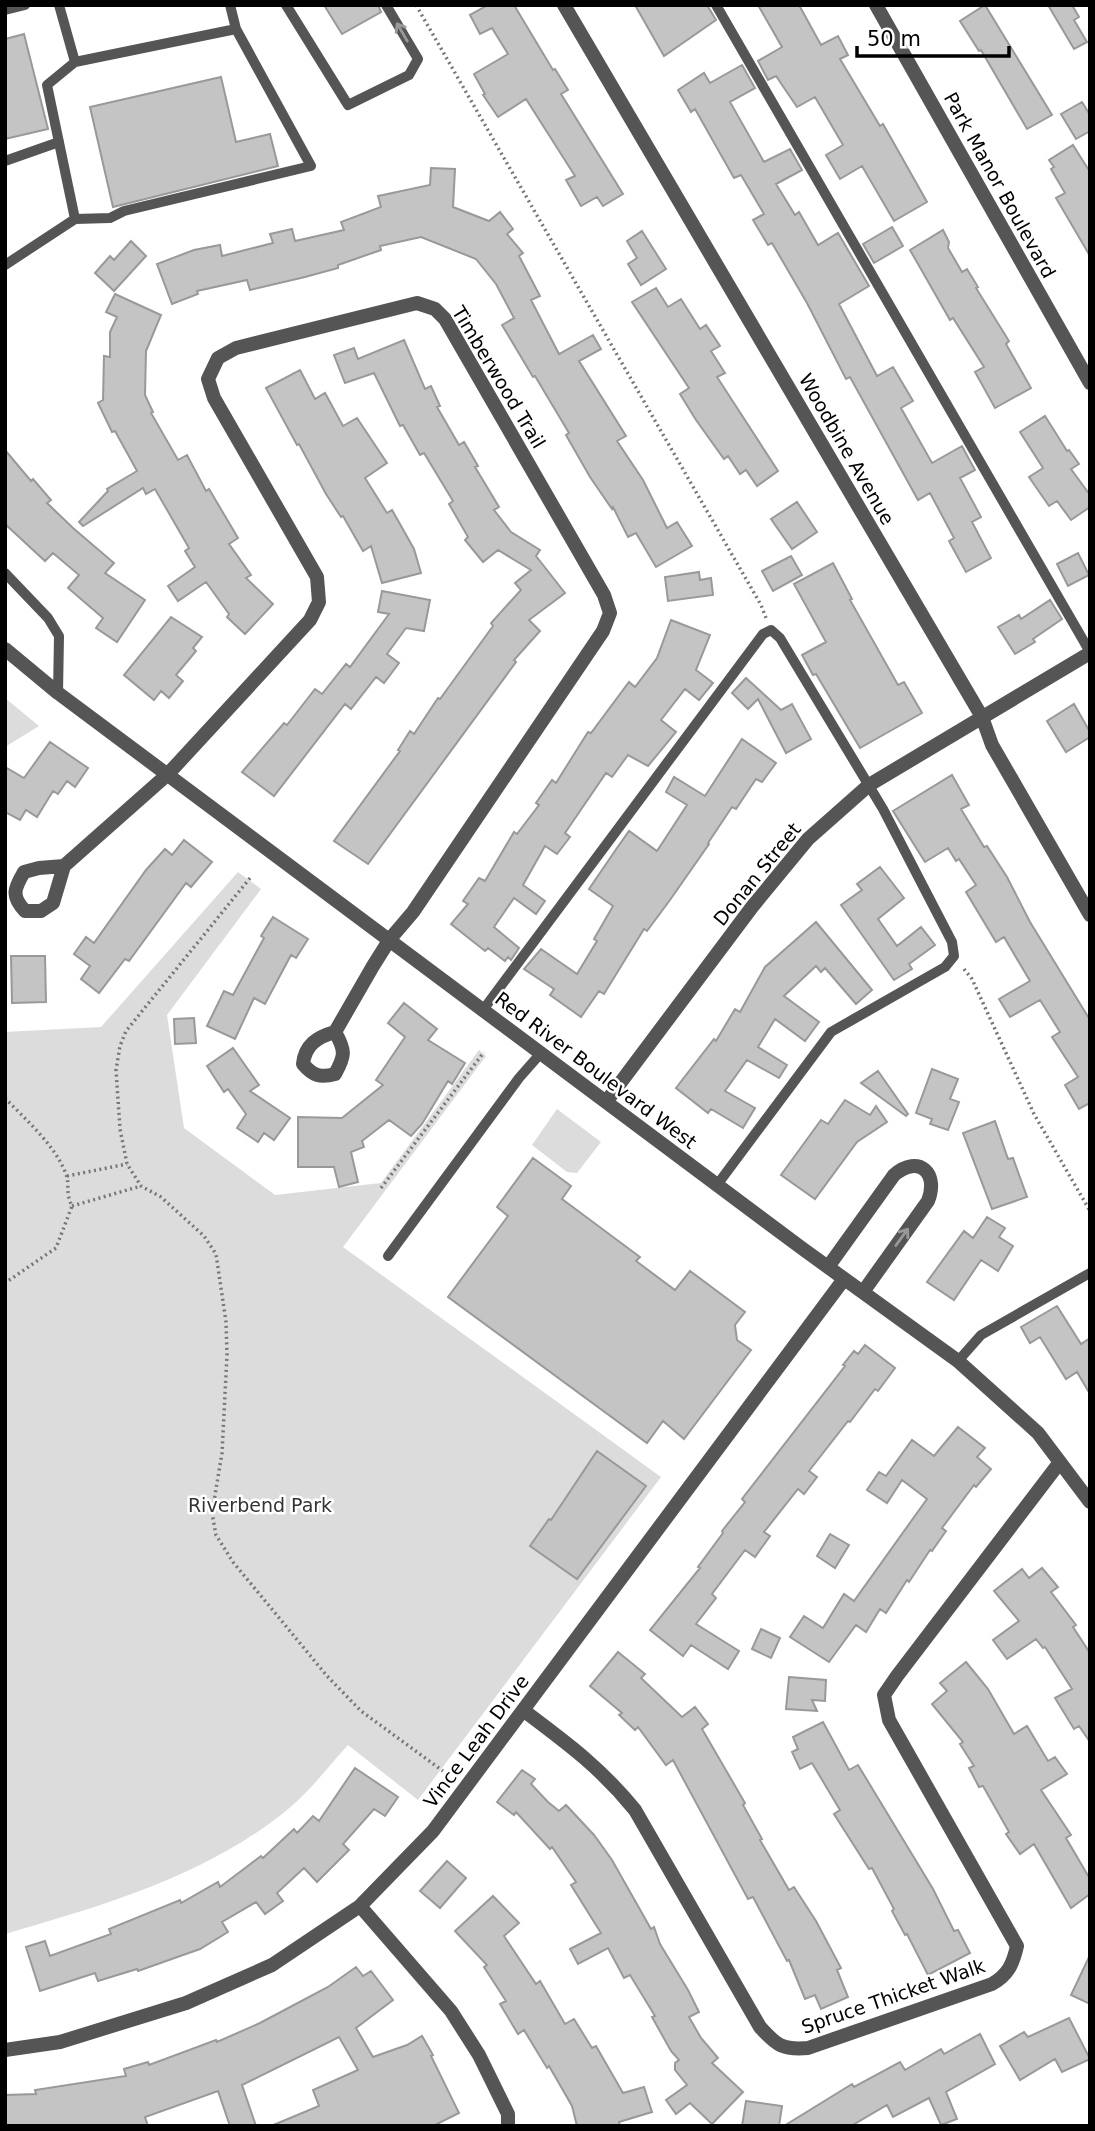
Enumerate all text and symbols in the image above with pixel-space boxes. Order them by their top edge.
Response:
scale bar [857,14,1009,58]
one-way arrow [395,23,409,43]
text: 50 m [867,27,921,51]
street label: Park Manor Boulevard [940,88,1060,282]
street label: Timberwood Trail [447,301,550,452]
street label: Woodbine Avenue [795,370,899,528]
street label: Donan Street [709,818,805,930]
street label: Red River Boulevard West [491,987,701,1153]
one-way arrow [895,1228,910,1247]
park label: Riverbend Park [188,1494,332,1516]
street label: Vince Leah Drive [419,1670,533,1812]
street label: Spruce Thicket Walk [798,1954,988,2038]

